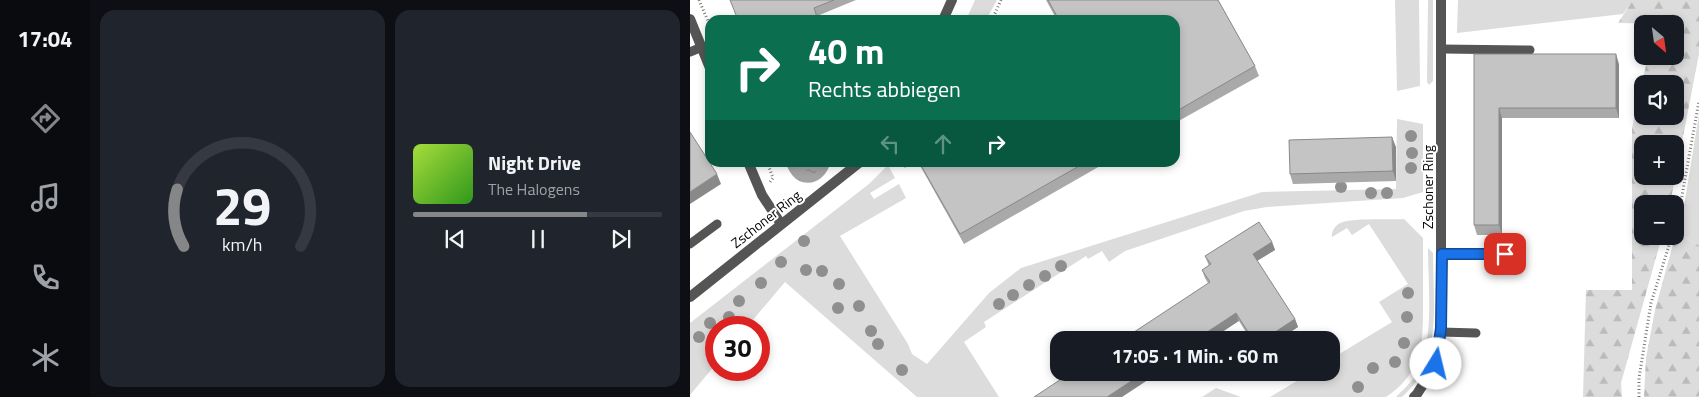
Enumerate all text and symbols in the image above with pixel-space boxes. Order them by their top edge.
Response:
north arrow [1634,15,1684,65]
map controls [1634,15,1684,245]
text: 17:04 [18,22,72,56]
text: 40 m [808,24,884,78]
icon: right [725,35,790,100]
text: Rechts abbiegen [808,72,961,106]
button: sound [1634,75,1684,125]
icon: directions [28,101,63,136]
icon: left [876,130,904,158]
icon: ahead [929,130,957,158]
icon: right [982,130,1010,158]
button: + [1634,135,1684,185]
street label: Zschoner Ring [1417,145,1438,229]
text: Night Drive [488,148,581,177]
text: 29 [213,166,272,245]
text: The Halogens [488,177,580,201]
icon: music [28,180,63,215]
street label: Zschoner Ring [726,184,805,253]
button: − [1634,195,1684,245]
icon: previous [441,225,469,253]
icon: pause [524,225,552,253]
icon: next [607,225,635,253]
text: km/h [222,231,263,258]
pin [1484,233,1526,275]
icon: arrive [1491,240,1519,268]
icon: phone [28,260,63,295]
speed limit sign: 30 [705,316,770,381]
position arrow [1409,337,1461,389]
icon: climate [28,340,63,375]
text: 17:05 · 1 Min. · 60 m [1112,341,1278,370]

